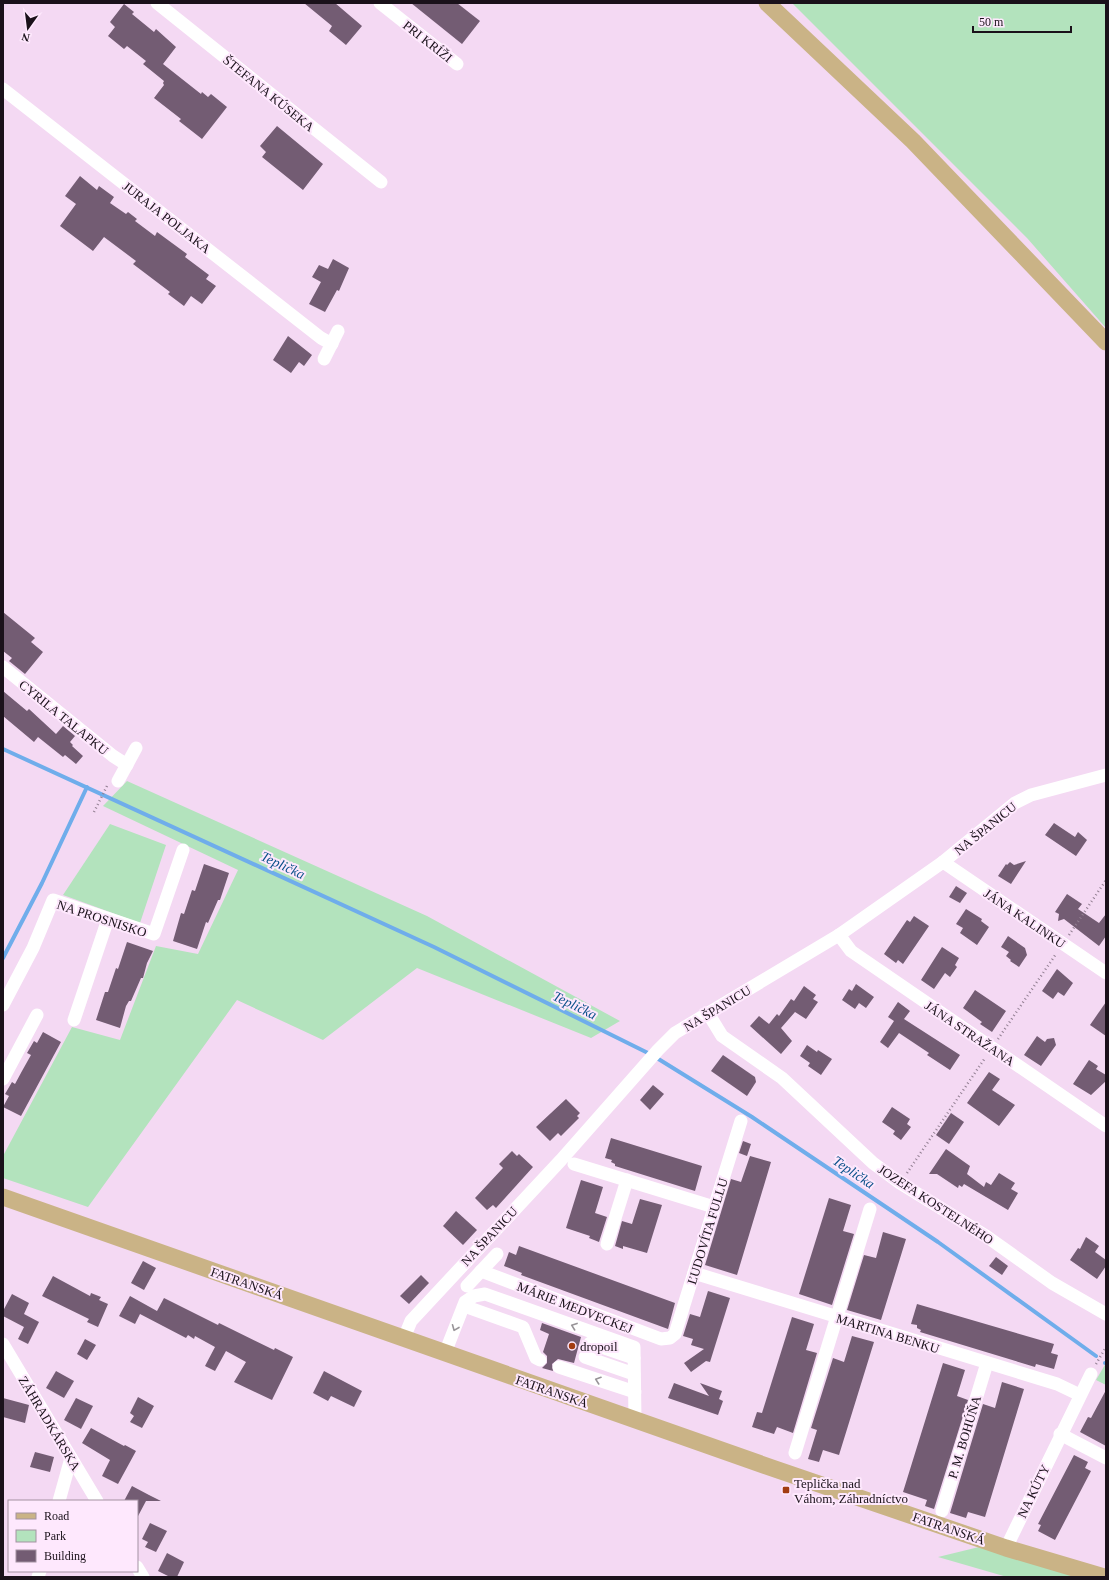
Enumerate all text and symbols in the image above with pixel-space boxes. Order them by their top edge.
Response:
north arrow [8,8,48,48]
scale bar [973,8,1071,34]
text: 50 m [979,15,1004,29]
street label: PRI KRÍŽI [400,18,455,65]
text: N [20,31,31,44]
street label: ŠTEFANA KÚSEKA [220,52,318,135]
street label: JURAJA POLJAKA [120,178,214,257]
street label: CYRILA TALAPKU [16,677,112,758]
street label: NA ŠPANICU [951,798,1020,858]
water label: Teplička [258,849,307,882]
street label: JÁNA KALINKU [981,886,1069,952]
street label: NA PROSNISKO [55,897,149,940]
street label: NA ŠPANICU [681,982,754,1034]
water label: Teplička [550,988,599,1022]
street label: JÁNA STRAŽANA [922,998,1018,1069]
water label: Teplička [830,1153,877,1192]
street label: JOZEFA KOSTELNÉHO [875,1162,996,1247]
street label: ĽUDOVÍTA FULLU [684,1176,731,1286]
street label: NA ŠPANICU [458,1203,521,1269]
street label: FATRANSKÁ [209,1264,286,1303]
street label: MÁRIE MEDVECKEJ [515,1279,635,1336]
street label: MARTINA BENKU [834,1311,942,1356]
one-way arrow [570,1322,577,1331]
one-way arrow [451,1325,459,1332]
place label: dropoil [580,1339,618,1354]
marker: dropoil [567,1341,577,1351]
street label: FATRANSKÁ [514,1372,591,1411]
street label: ZÁHRADKÁRSKA [15,1373,84,1474]
one-way arrow [594,1376,601,1385]
street label: P. M. BOHÚŇA [945,1393,984,1480]
street label: NA KÚTY [1014,1462,1053,1520]
place label: Teplička nad Váhom, Záhradníctvo [794,1476,908,1506]
marker: Teplička nad Váhom, Záhradníctvo [781,1485,791,1495]
legend [8,1500,138,1572]
text: Road [44,1509,69,1523]
street label: FATRANSKÁ [911,1509,988,1548]
text: Park [44,1529,66,1543]
text: Building [44,1549,86,1563]

